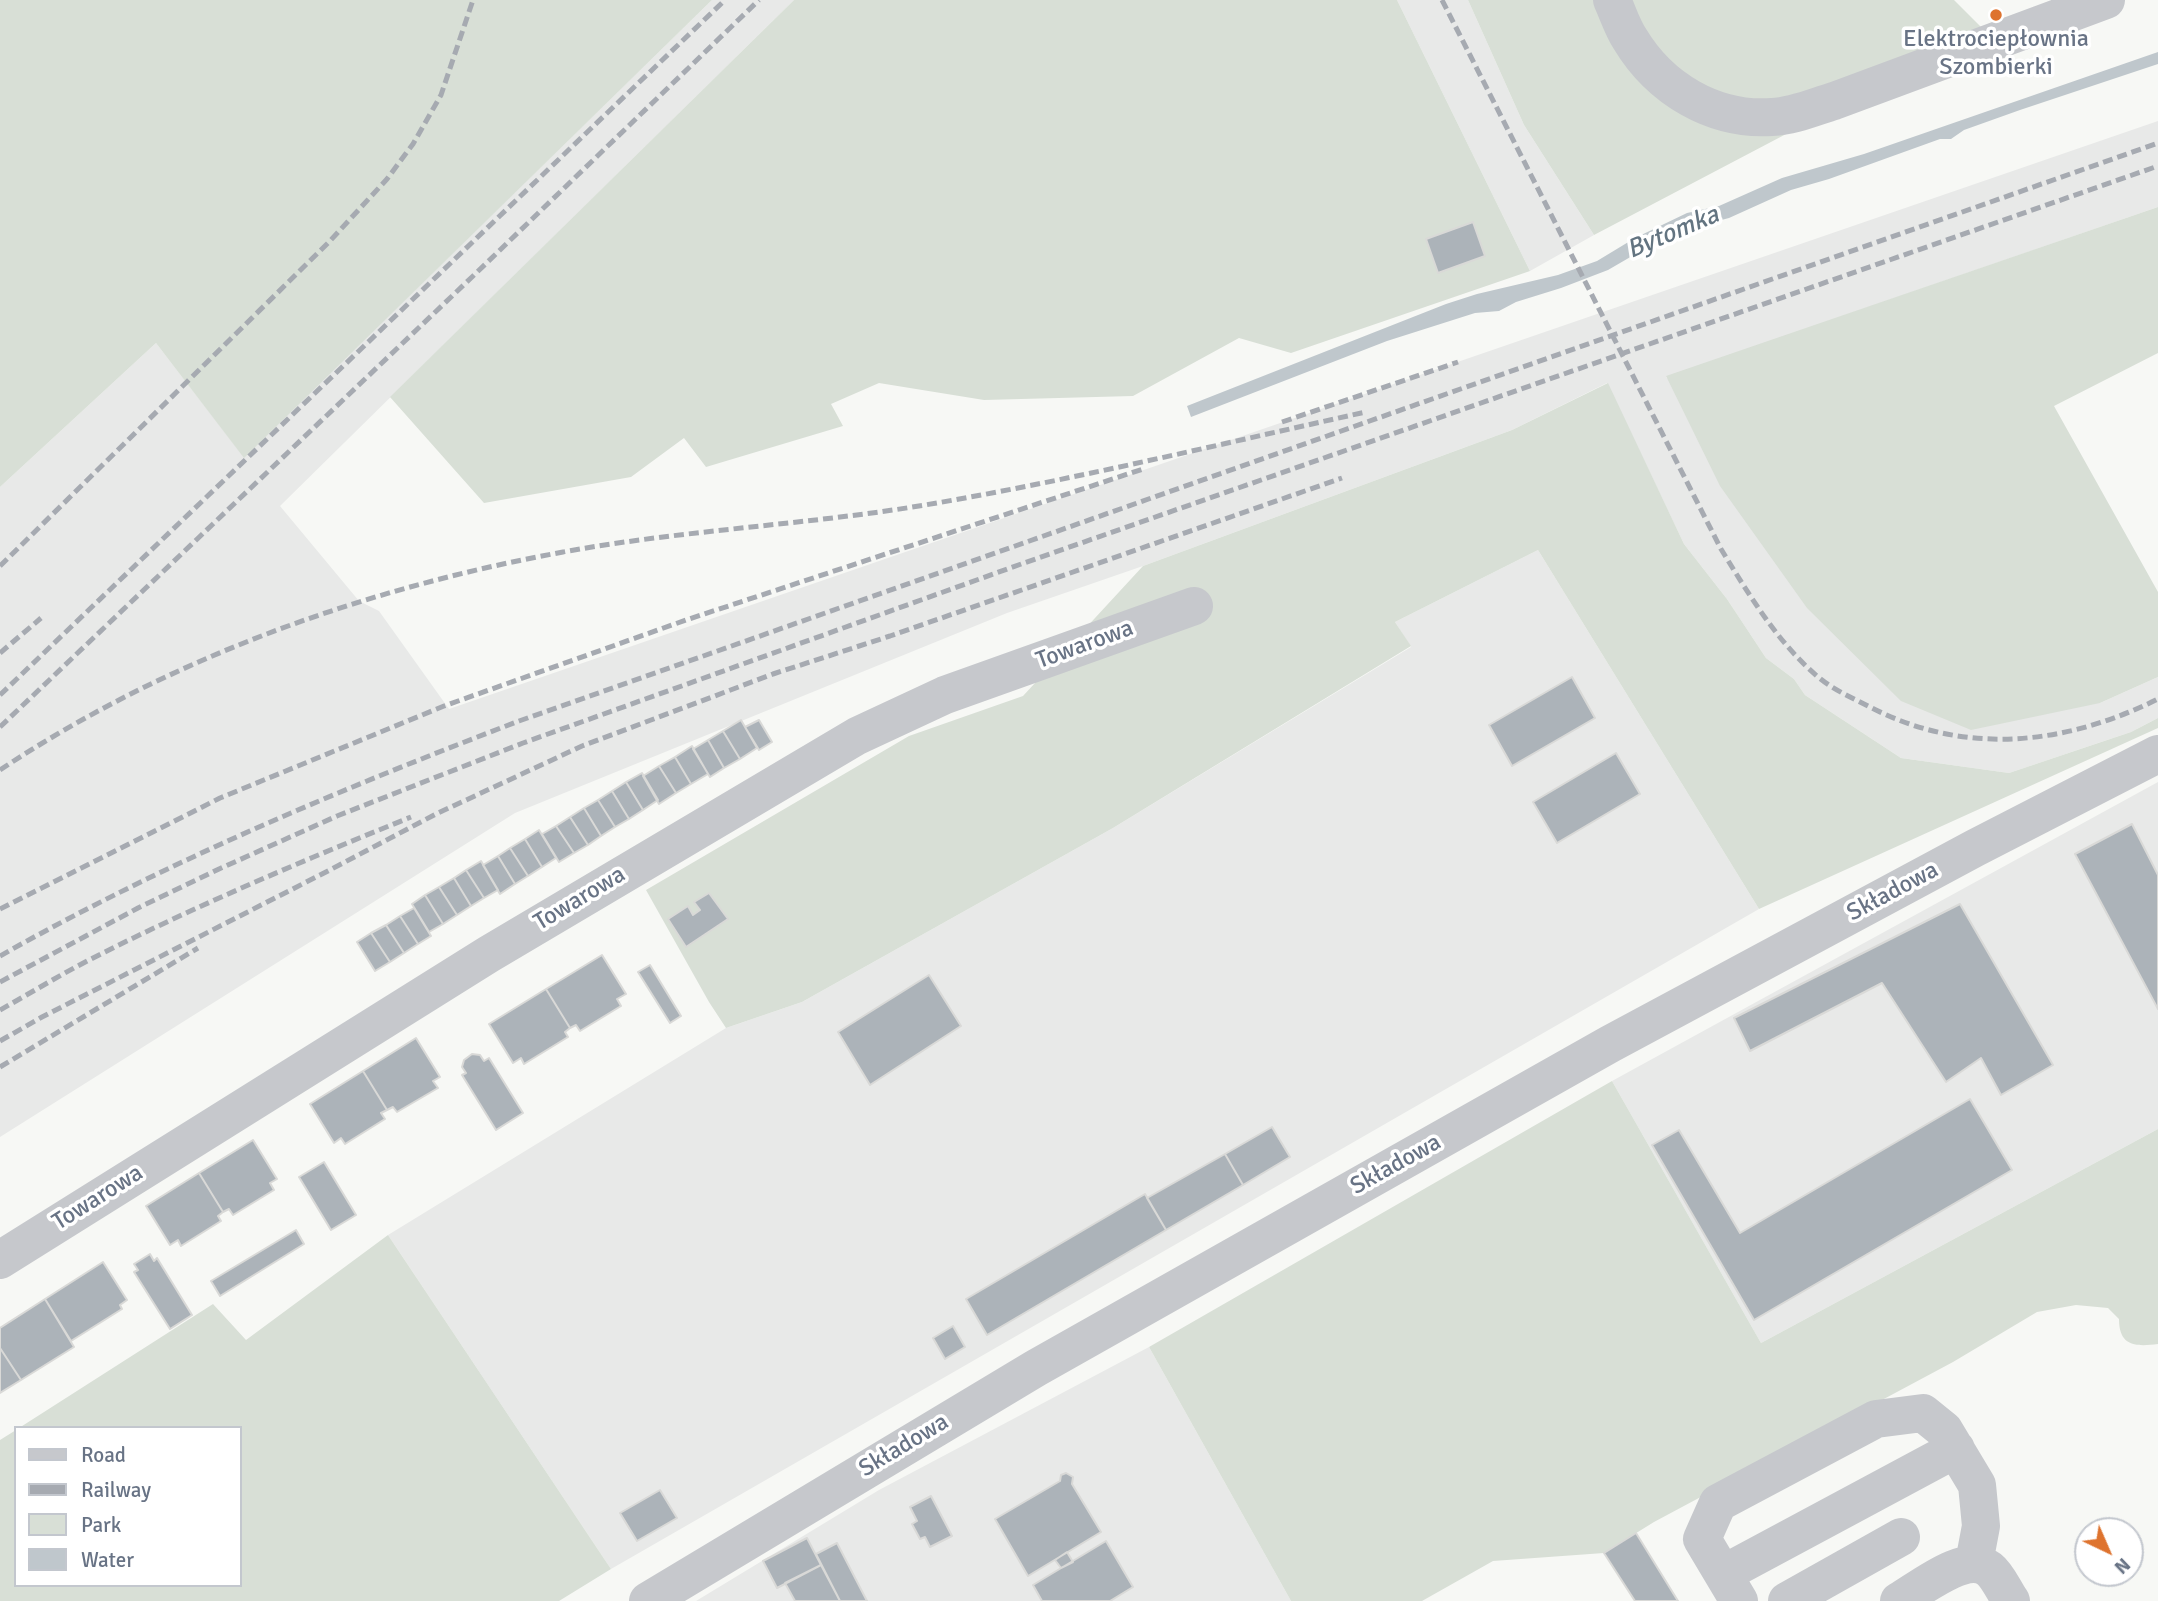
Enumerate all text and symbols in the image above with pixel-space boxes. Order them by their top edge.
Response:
marker: Elektrociepłownia Szombierki [1988,7,2004,23]
place label: Elektrociepłownia Szombierki [1903,26,2089,82]
water label: Bytomka [1622,200,1724,266]
street label: Towarowa [1033,614,1137,676]
street label: Składowa [1842,856,1944,928]
street label: Towarowa [529,861,631,937]
street label: Składowa [1346,1128,1446,1202]
street label: Towarowa [47,1159,149,1237]
street label: Składowa [854,1408,954,1484]
legend [14,1426,242,1587]
text: Road [81,1442,126,1468]
text: Railway [81,1477,151,1503]
text: Park [81,1512,121,1538]
north arrow [2074,1517,2144,1587]
text: Water [81,1547,134,1573]
text: N [2109,1552,2135,1579]

